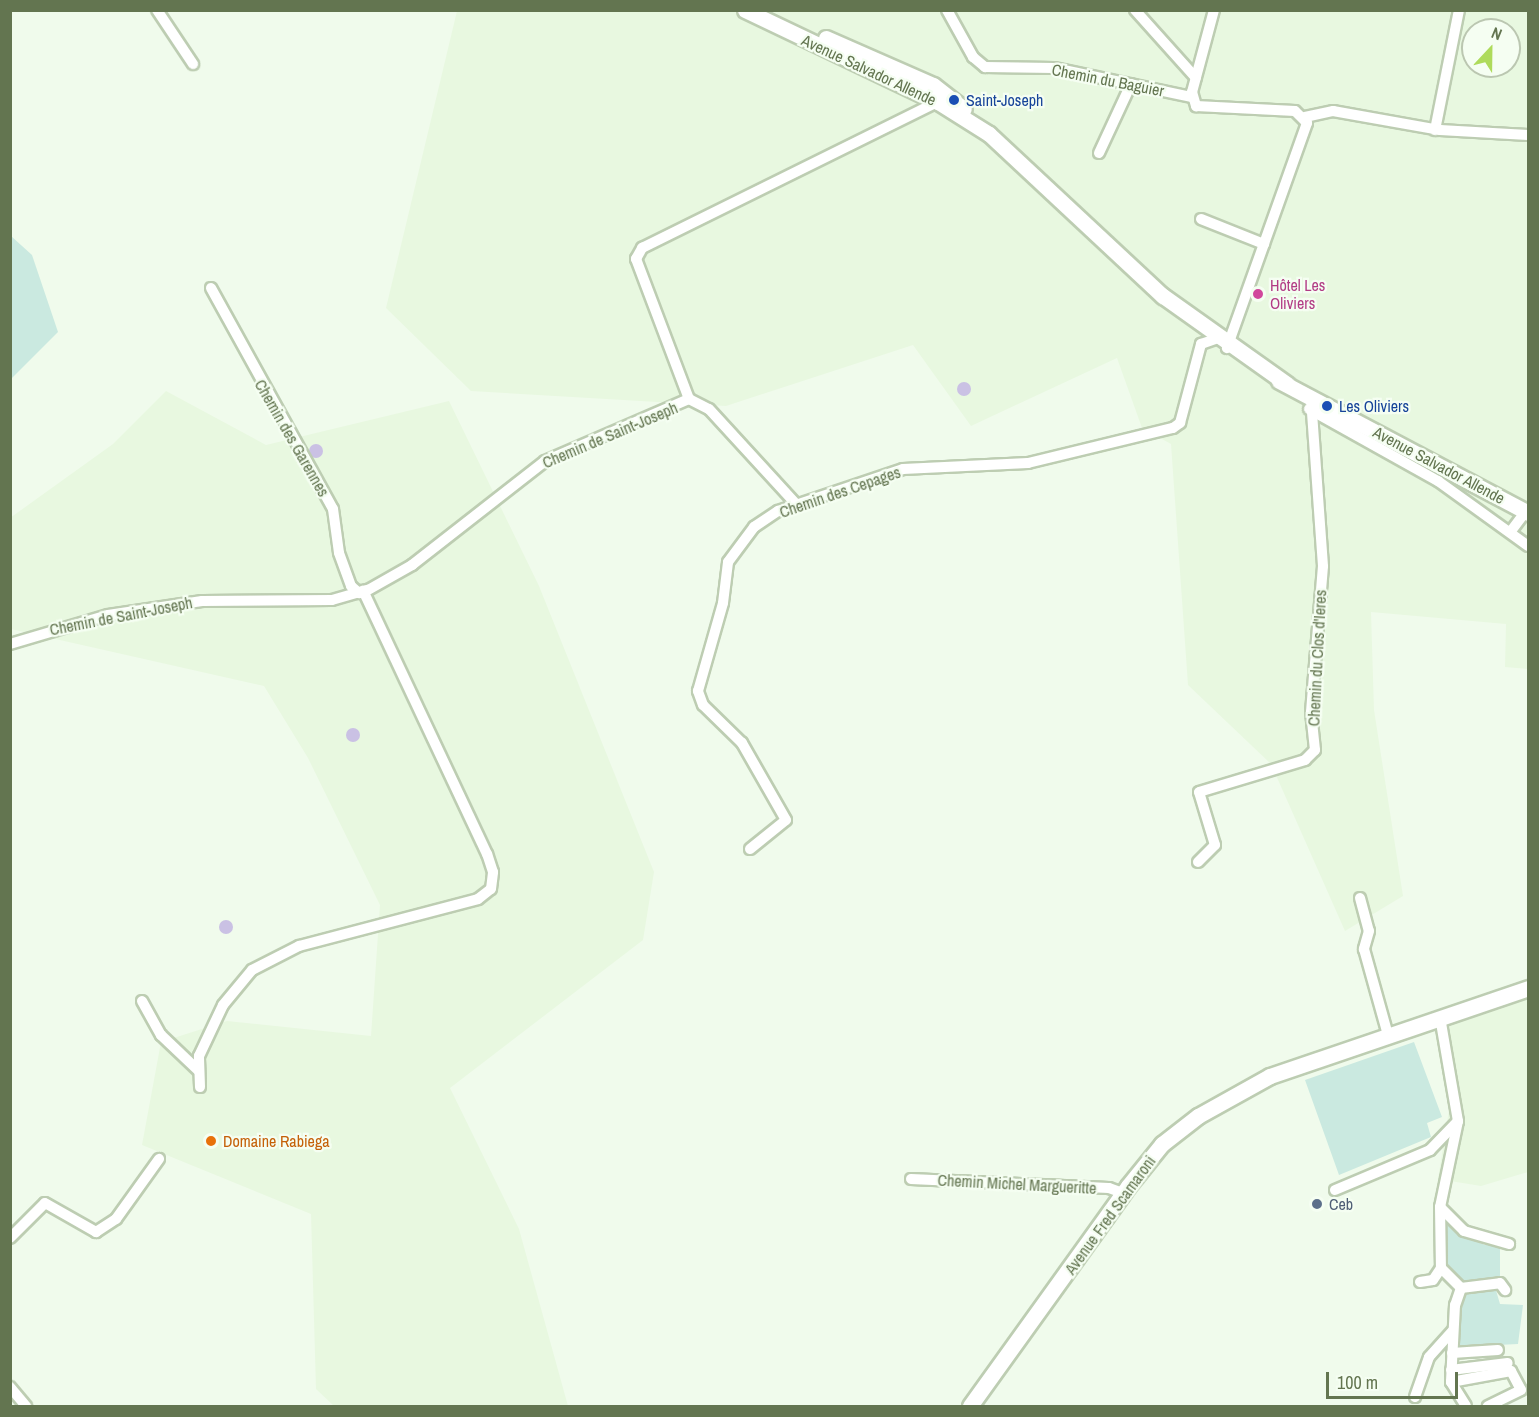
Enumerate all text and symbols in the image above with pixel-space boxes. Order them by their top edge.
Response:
north arrow [1461,18,1521,78]
text: N [1488,21,1506,45]
street label: Avenue Salvador Allende [798,30,940,110]
street label: Chemin du Baguier [1050,60,1166,100]
place label: Saint-Joseph [966,90,1043,110]
marker: Saint-Joseph [947,93,961,107]
place label: Hôtel Les Oliviers [1270,275,1325,313]
marker: Hôtel Les Oliviers [1251,287,1265,301]
street label: Chemin des Garennes [251,376,333,500]
place label: Les Oliviers [1339,396,1409,416]
street label: Chemin de Saint-Joseph [539,398,681,472]
marker: Les Oliviers [1320,399,1334,413]
street label: Avenue Salvador Allende [1370,422,1508,508]
street label: Chemin des Cepages [777,462,903,522]
street label: Chemin du Clos d'Ieres [1304,589,1330,727]
street label: Chemin de Saint-Joseph [48,593,194,639]
place label: Domaine Rabiega [223,1131,329,1151]
marker: Domaine Rabiega [204,1134,218,1148]
street label: Avenue Fred Scamaroni [1061,1152,1159,1278]
street label: Chemin Michel Margueritte [937,1170,1097,1198]
place label: Ceb [1329,1194,1353,1214]
marker: Ceb [1310,1197,1324,1211]
scale bar [1329,1360,1461,1398]
text: 100 m [1337,1370,1378,1395]

